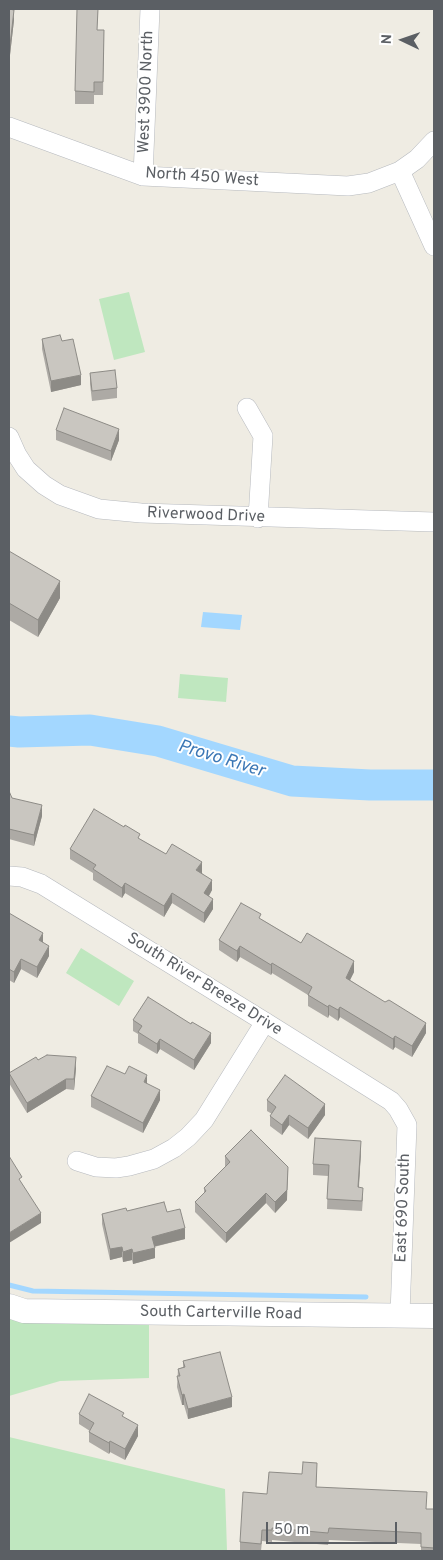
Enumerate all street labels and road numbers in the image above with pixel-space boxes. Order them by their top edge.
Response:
street label: West 3900 North [135,30,159,154]
street label: North 450 West [144,164,260,192]
street label: Riverwood Drive [147,504,265,528]
street label: South River Breeze Drive [123,929,285,1041]
street label: East 690 South [392,1153,416,1263]
street label: South Carterville Road [140,1303,302,1325]

